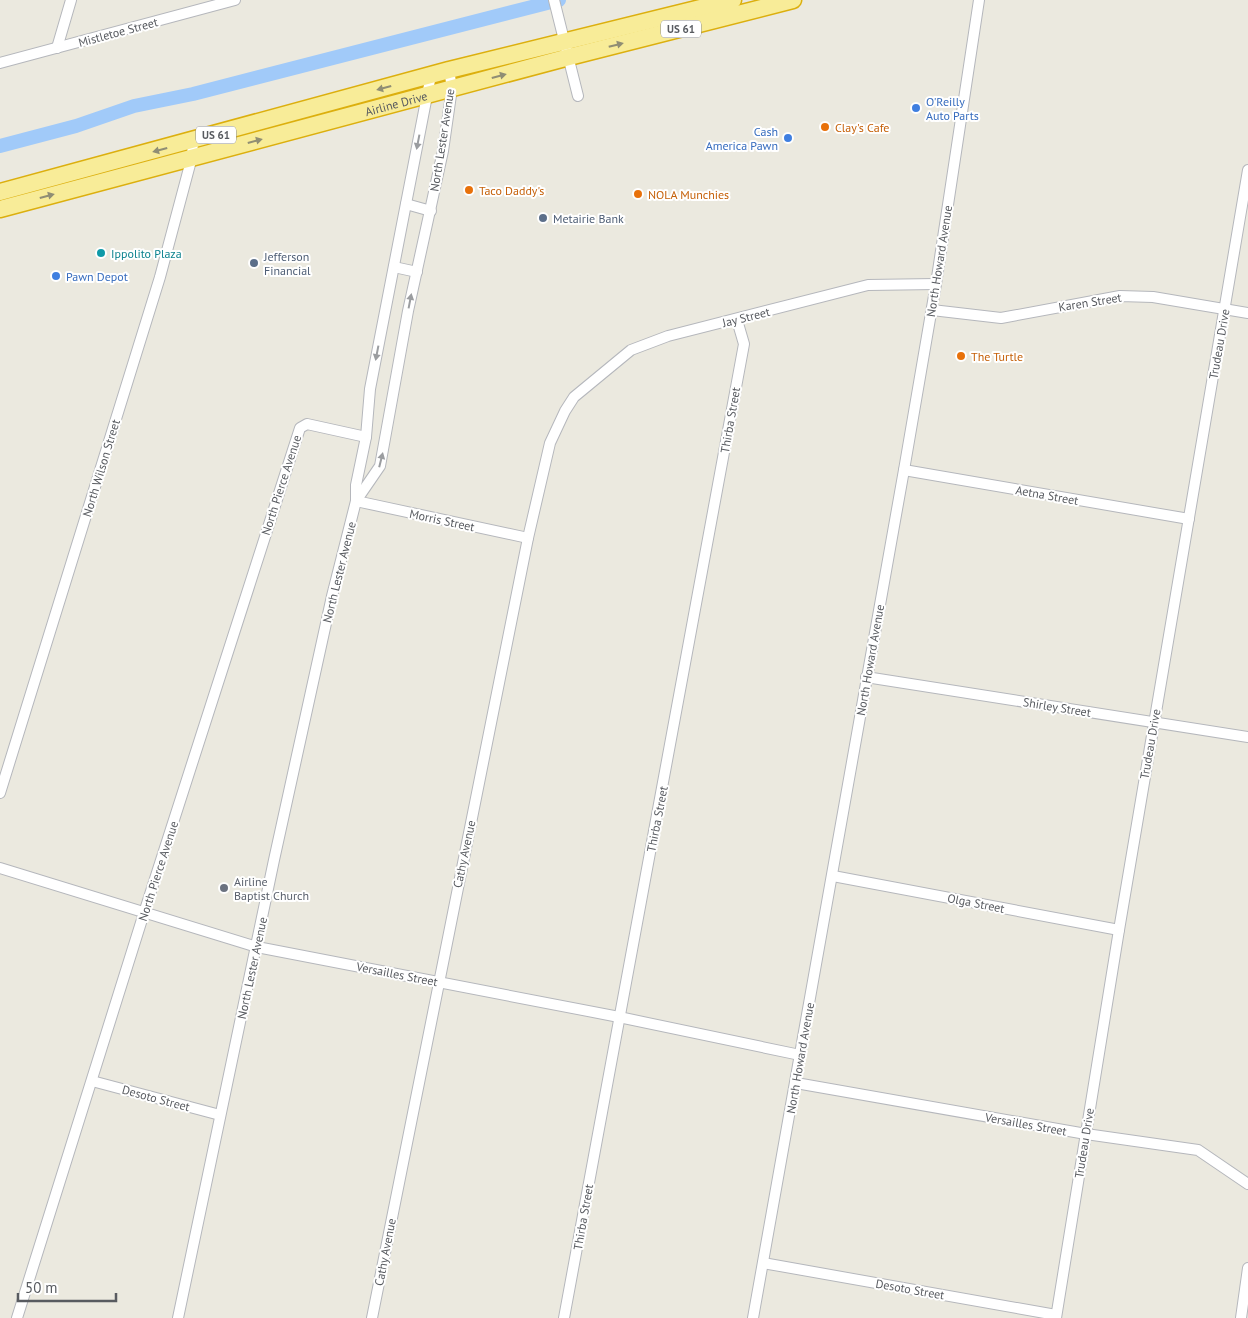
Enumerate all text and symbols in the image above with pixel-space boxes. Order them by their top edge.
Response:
street label: Mistletoe Street [77,14,159,50]
road number: US 61 [661,20,701,38]
one-way arrow [608,41,623,49]
one-way arrow [492,71,507,79]
one-way arrow [376,85,391,93]
street label: Airline Drive [363,88,429,119]
street label: North Lester Avenue [426,88,458,192]
place label: O'Reilly Auto Parts [926,94,979,123]
marker: O'Reilly Auto Parts [910,102,922,114]
place label: Clay's Cafe [835,120,889,135]
marker: Clay's Cafe [819,121,831,133]
place label: Cash America Pawn [706,124,778,153]
road number: US 61 [196,126,236,144]
marker: Cash America Pawn [782,132,794,144]
one-way arrow [414,135,422,151]
one-way arrow [247,136,262,144]
one-way arrow [152,146,167,154]
place label: Taco Daddy's [479,183,544,198]
marker: Taco Daddy's [463,184,475,196]
place label: NOLA Munchies [648,187,729,202]
marker: NOLA Munchies [632,188,644,200]
one-way arrow [40,192,55,200]
street label: North Howard Avenue [923,204,955,318]
place label: Metairie Bank [553,211,624,226]
marker: Metairie Bank [537,212,549,224]
place label: Ippolito Plaza [111,246,182,261]
marker: Ippolito Plaza [95,247,107,259]
place label: Jefferson Financial [263,249,311,278]
marker: Jefferson Financial [248,257,260,269]
place label: Pawn Depot [66,269,128,284]
marker: Pawn Depot [50,270,62,282]
street label: Karen Street [1057,290,1123,314]
one-way arrow [407,292,415,308]
street label: Jay Street [720,304,771,330]
street label: Trudeau Drive [1205,308,1233,380]
one-way arrow [373,346,381,361]
place label: The Turtle [971,349,1023,364]
marker: The Turtle [955,350,967,362]
street label: Thirba Street [717,386,743,454]
street label: North Wilson Street [79,417,123,519]
street label: North Pierce Avenue [258,433,304,537]
one-way arrow [377,453,385,468]
street label: Aetna Street [1014,482,1080,508]
street label: Morris Street [408,506,476,534]
street label: North Lester Avenue [319,520,359,624]
street label: North Howard Avenue [853,603,887,717]
street label: Shirley Street [1022,694,1092,720]
street label: Trudeau Drive [1136,708,1164,780]
street label: Thirba Street [643,785,671,853]
street label: North Pierce Avenue [135,819,181,923]
street label: Cathy Avenue [450,819,478,889]
place label: Airline Baptist Church [234,874,309,903]
marker: Airline Baptist Church [218,882,230,894]
street label: Olga Street [946,890,1006,916]
street label: North Lester Avenue [234,916,270,1020]
street label: Versailles Street [354,959,439,989]
street label: North Howard Avenue [783,1001,817,1115]
street label: Desoto Street [120,1082,192,1114]
street label: Trudeau Drive [1071,1107,1097,1179]
street label: Versailles Street [983,1109,1068,1139]
street label: Thirba Street [570,1183,596,1251]
street label: Cathy Avenue [371,1217,399,1287]
scale bar [18,1270,115,1302]
street label: Desoto Street [874,1276,946,1302]
text: 50 m [25,1278,58,1297]

